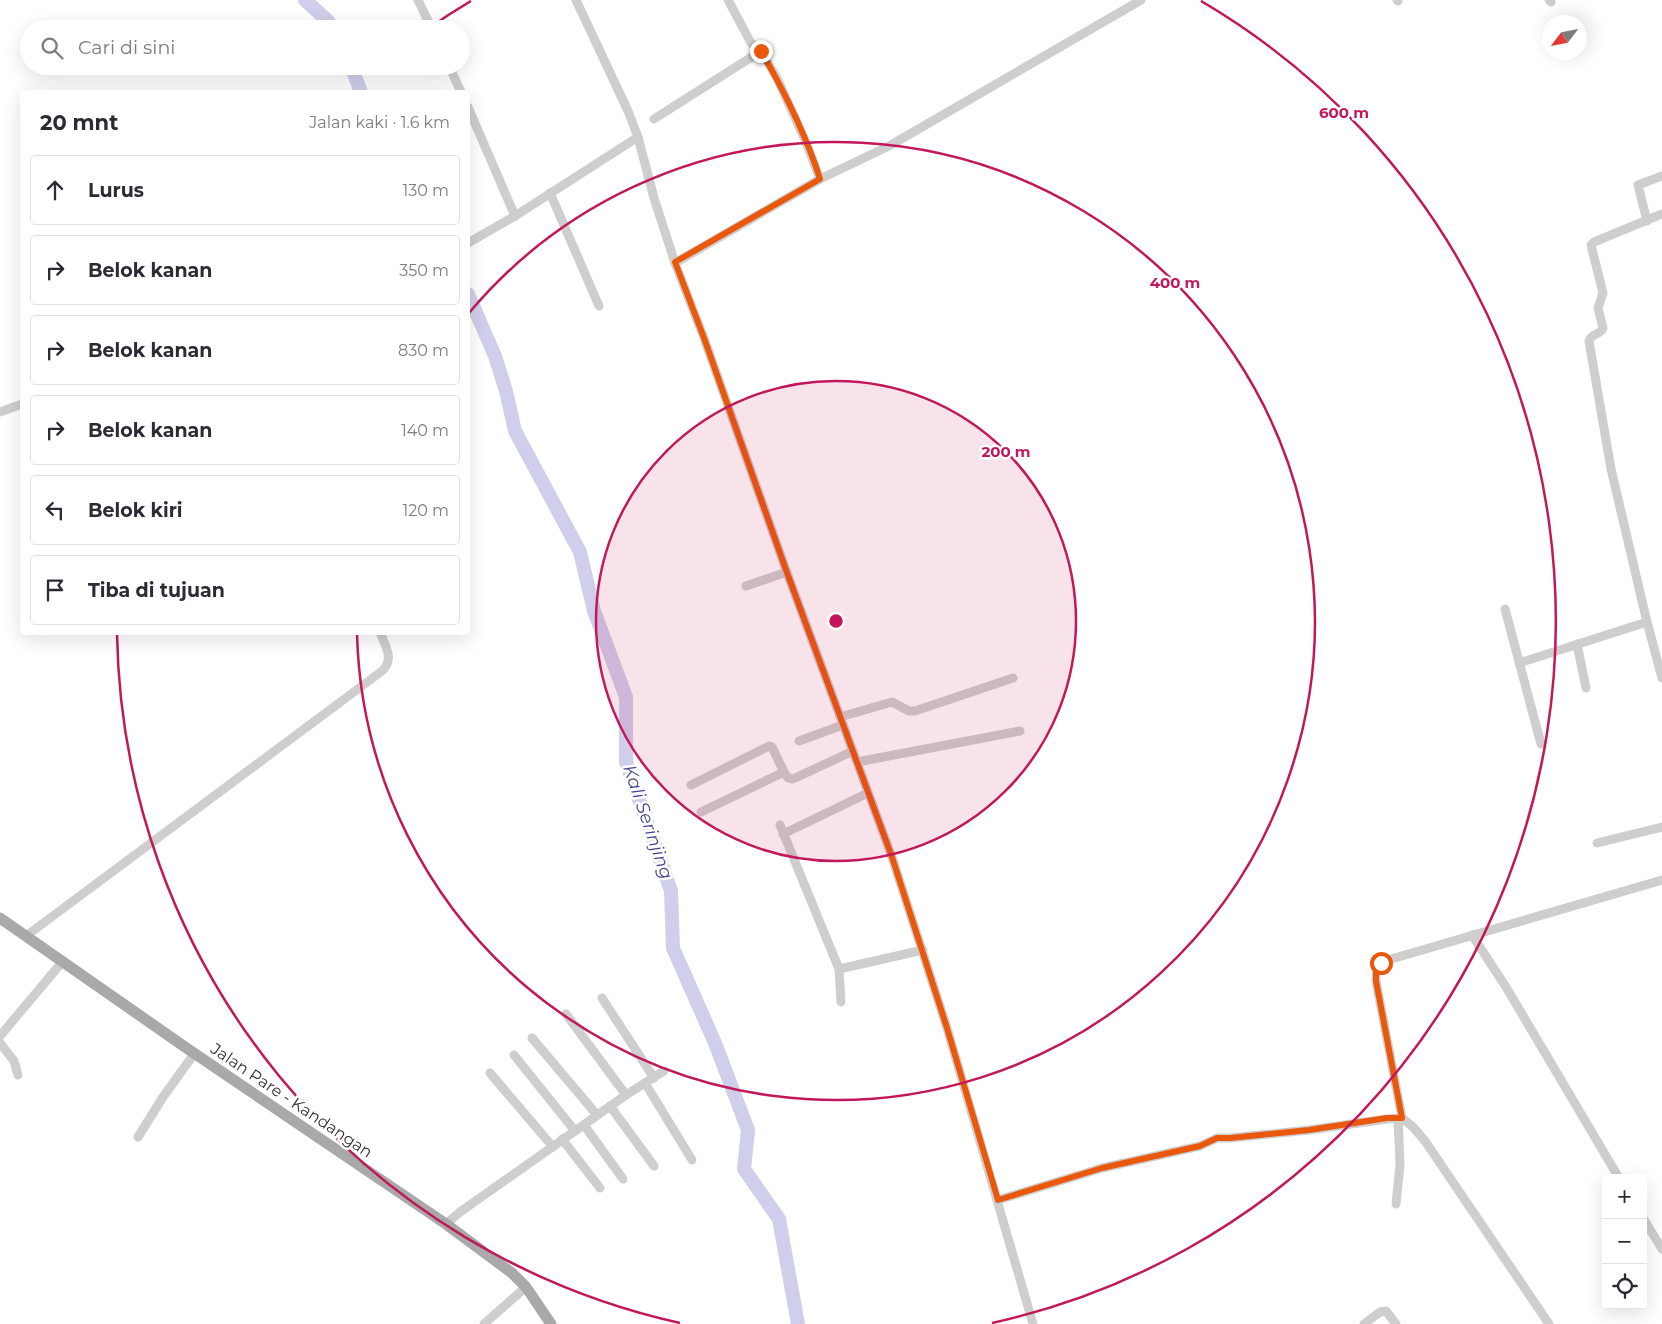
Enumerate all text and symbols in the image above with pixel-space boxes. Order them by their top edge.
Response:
north arrow [1542,15,1587,60]
search box [20,20,470,75]
icon: search [38,34,66,62]
text: Cari di sini [78,36,175,59]
route end [750,40,773,63]
text: 600 m [1319,103,1369,122]
text: 20 mnt [40,110,118,135]
text: Jalan kaki · 1.6 km [309,113,450,132]
icon: ahead [41,176,69,204]
text: Lurus [88,179,144,202]
text: 130 m [402,181,449,200]
icon: right [41,256,69,284]
text: Belok kanan [88,259,212,282]
text: 350 m [399,261,449,280]
text: 400 m [1150,273,1200,292]
icon: right [41,336,69,364]
text: Belok kanan [88,339,212,362]
text: 830 m [398,341,449,360]
icon: right [41,416,69,444]
text: Belok kanan [88,419,212,442]
text: 140 m [401,421,449,440]
text: 200 m [981,442,1031,461]
icon: left [41,496,69,524]
text: Belok kiri [88,499,183,522]
text: 120 m [402,501,449,520]
icon: arrive [41,576,69,604]
text: Tiba di tujuan [88,579,225,602]
centre of rings [827,612,845,630]
water label: Kali Serinjing [618,762,678,882]
route start [1370,952,1393,975]
street label: Jalan Pare - Kandangan [206,1039,376,1162]
map controls [1602,1174,1647,1309]
button: + [1602,1174,1647,1219]
button: − [1602,1219,1647,1264]
button: locate [1602,1264,1647,1309]

